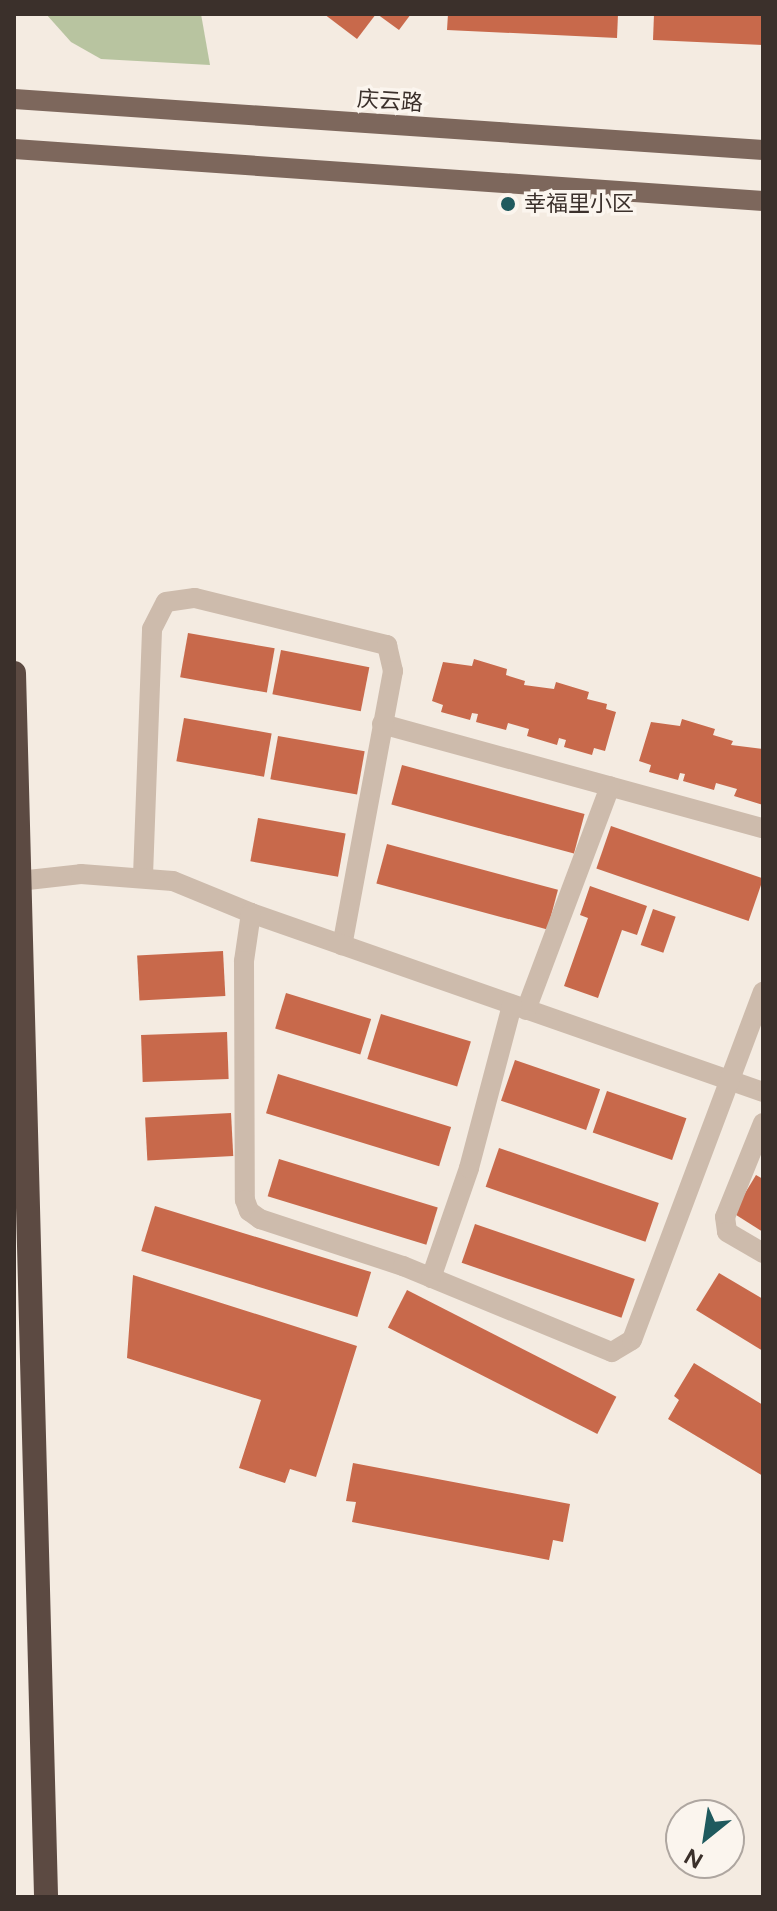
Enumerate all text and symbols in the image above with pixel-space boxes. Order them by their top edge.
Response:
street label: 庆云路 [356,86,424,116]
place label: 幸福里小区 [524,191,634,217]
marker: 幸福里小区 [499,195,517,213]
north arrow [665,1799,745,1879]
text: N [680,1843,708,1874]

